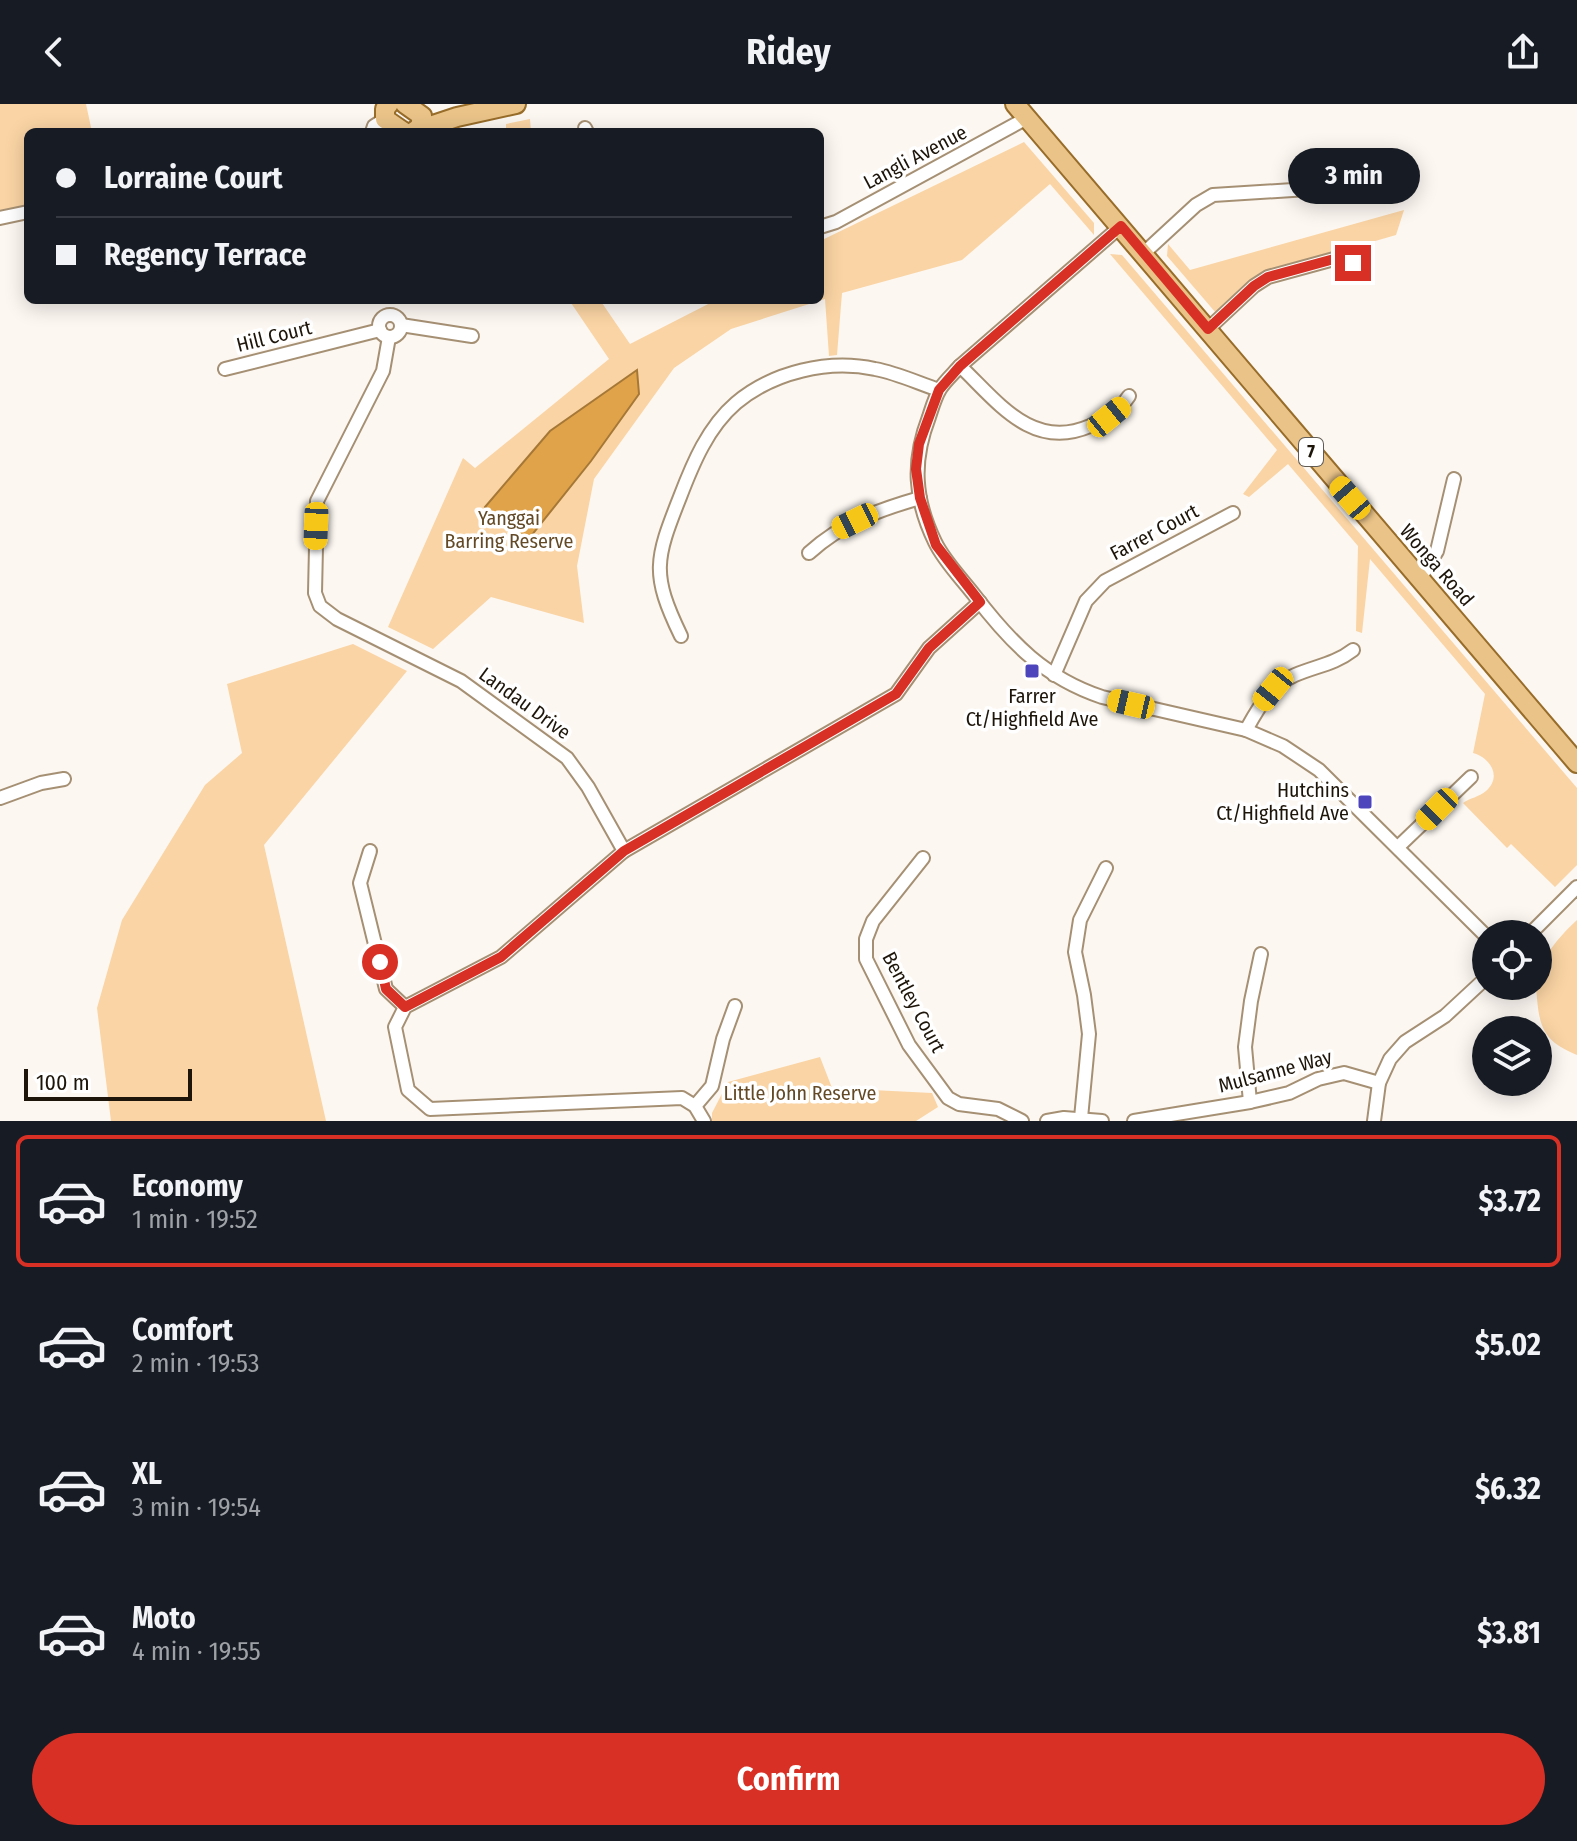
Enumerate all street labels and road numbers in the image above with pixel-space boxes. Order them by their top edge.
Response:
street label: Langli Avenue [859,120,971,194]
street label: Hill Court [234,315,315,357]
road number: 7 [1299,438,1323,466]
street label: Farrer Court [1106,499,1203,565]
street label: Wonga Road [1395,519,1479,611]
street label: Landau Drive [475,662,575,744]
street label: Bentley Court [877,948,951,1057]
street label: Mulsanne Way [1216,1044,1335,1098]

